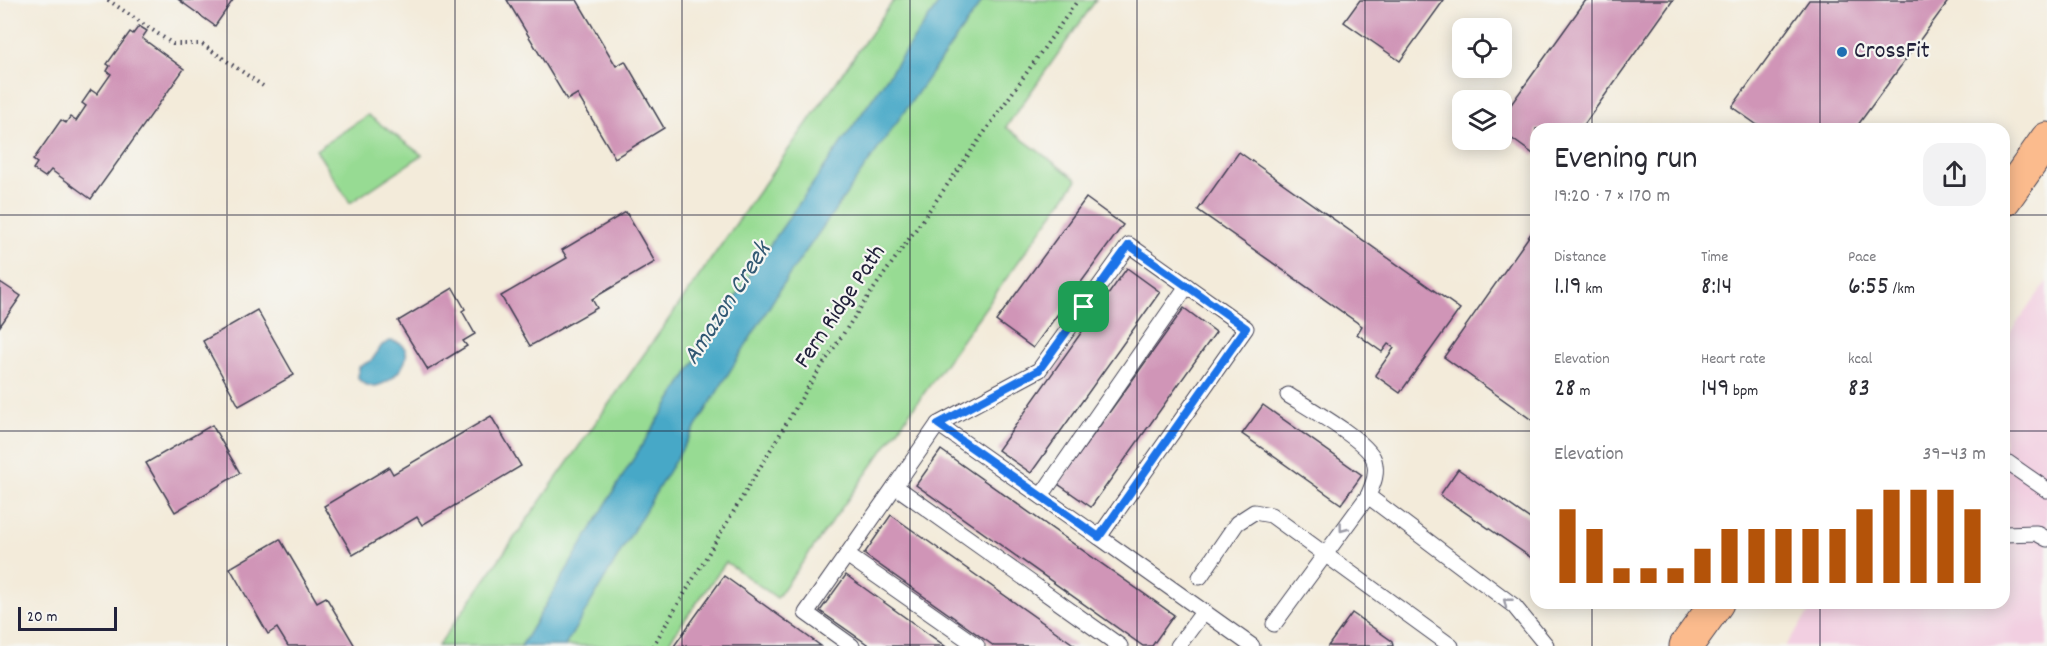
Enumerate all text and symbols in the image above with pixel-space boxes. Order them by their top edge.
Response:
map controls [1452,18,1512,150]
button: locate [1452,18,1512,78]
place label: CrossFit [1854,35,1930,69]
marker: CrossFit [1835,45,1849,59]
button: layers [1452,90,1512,150]
text: Evening run [1554,137,1698,184]
button: share [1923,143,1986,206]
text: 19:20 · 7 × 170 m [1554,183,1670,211]
water label: Amazon Creek [674,233,783,373]
street label: Fern Ridge Path [787,238,895,376]
text: Distance [1554,246,1606,269]
text: Time [1701,246,1728,269]
text: Pace [1848,246,1876,269]
text: 1.19 [1554,269,1582,306]
text: 8:14 [1701,269,1732,306]
text: 6:55 [1848,269,1889,306]
text: km [1582,278,1603,301]
text: /km [1889,278,1915,301]
pin [1058,281,1109,332]
icon: arrive [1067,290,1100,323]
text: Elevation [1554,348,1610,371]
text: Heart rate [1701,348,1766,371]
text: kcal [1848,348,1872,371]
text: 28 [1554,371,1576,408]
text: 149 [1701,371,1729,408]
text: 83 [1848,371,1870,408]
text: m [1576,380,1590,403]
text: bpm [1729,380,1758,403]
text: Elevation [1554,441,1624,469]
text: 39–43 m [1923,441,1986,469]
one-way arrow [1340,522,1351,533]
one-way arrow [1503,598,1514,609]
scale bar [18,604,117,632]
text: 20 m [27,606,57,629]

